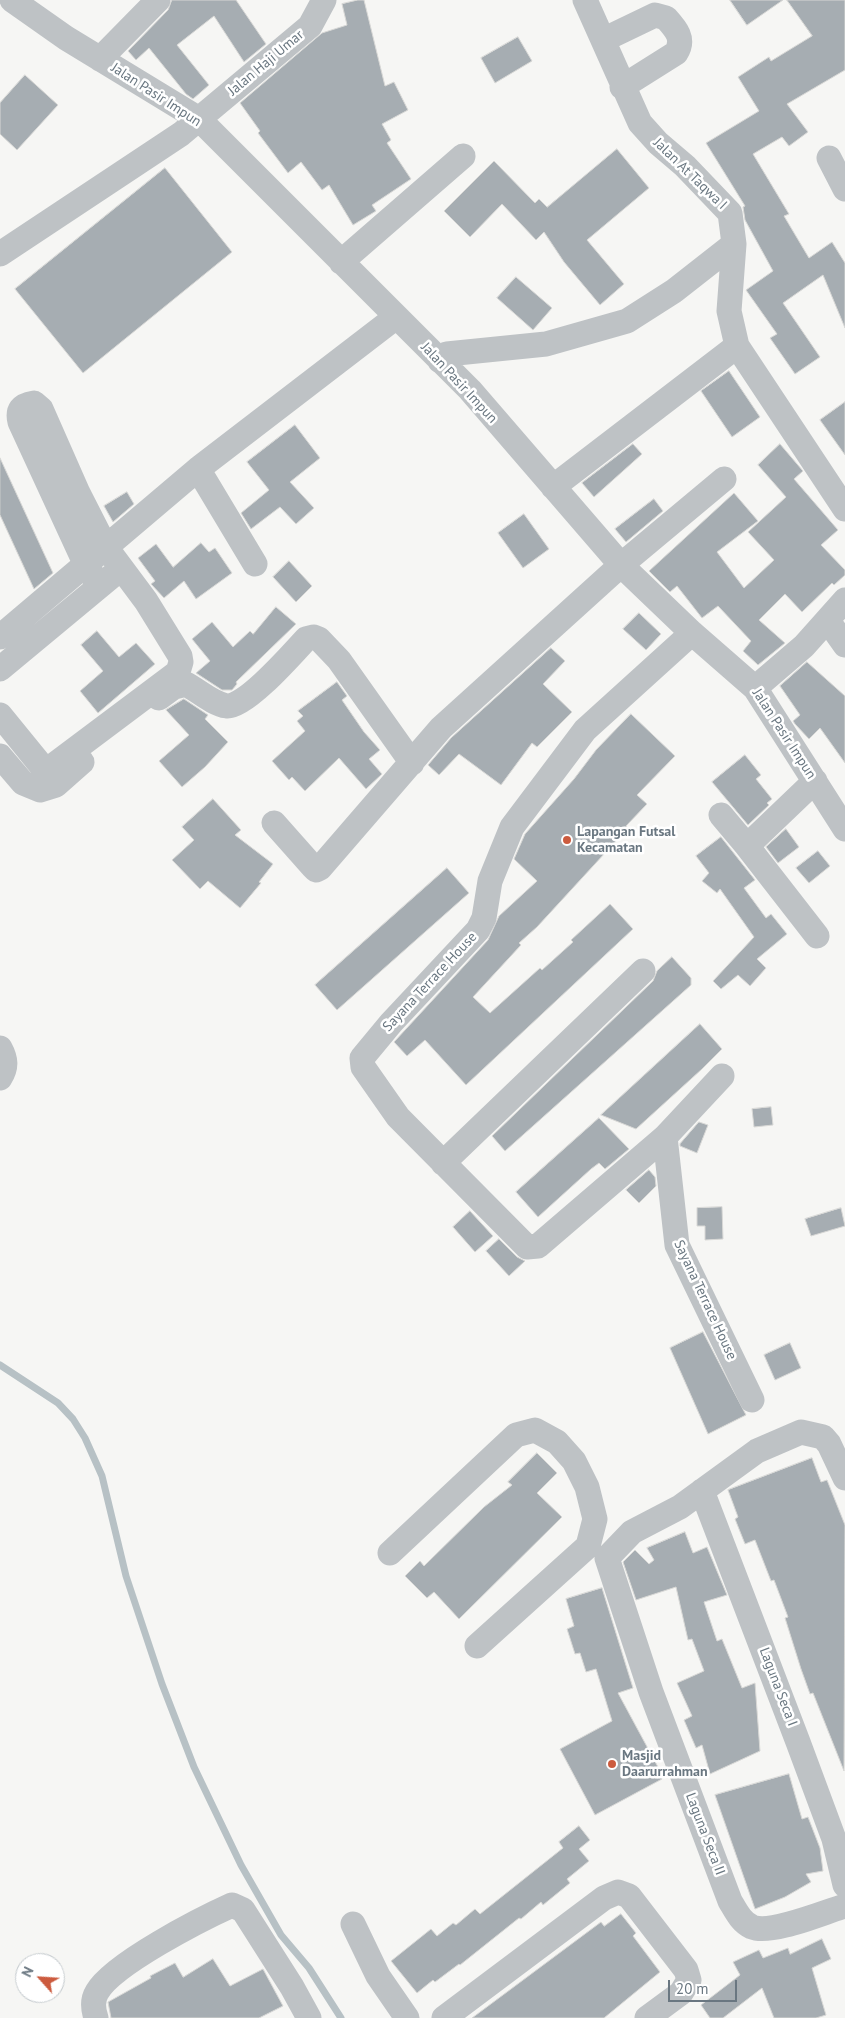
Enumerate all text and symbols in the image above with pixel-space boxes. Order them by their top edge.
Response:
street label: Jalan Haji Umar [225,27,307,99]
street label: Jalan Pasir Impun [108,60,204,130]
street label: Jalan At Taqwa I [650,135,730,213]
street label: Jalan Pasir Impun [417,339,501,427]
street label: Jalan Pasir Impun [749,686,819,782]
place label: Lapangan Futsal Kecamatan [577,824,675,856]
marker: Lapangan Futsal Kecamatan [561,834,573,846]
street label: Sayana Terrace House [380,929,480,1035]
street label: Sayana Terrace House [670,1238,740,1362]
street label: Laguna Seca I [755,1645,801,1729]
place label: Masjid Daarurrahman [622,1748,708,1780]
marker: Masjid Daarurrahman [606,1758,618,1770]
street label: Laguna Seca II [682,1790,728,1878]
north arrow [15,1953,65,2003]
text: N [17,1964,38,1980]
scale bar [670,1970,739,2002]
text: 20 m [676,1979,709,1998]

